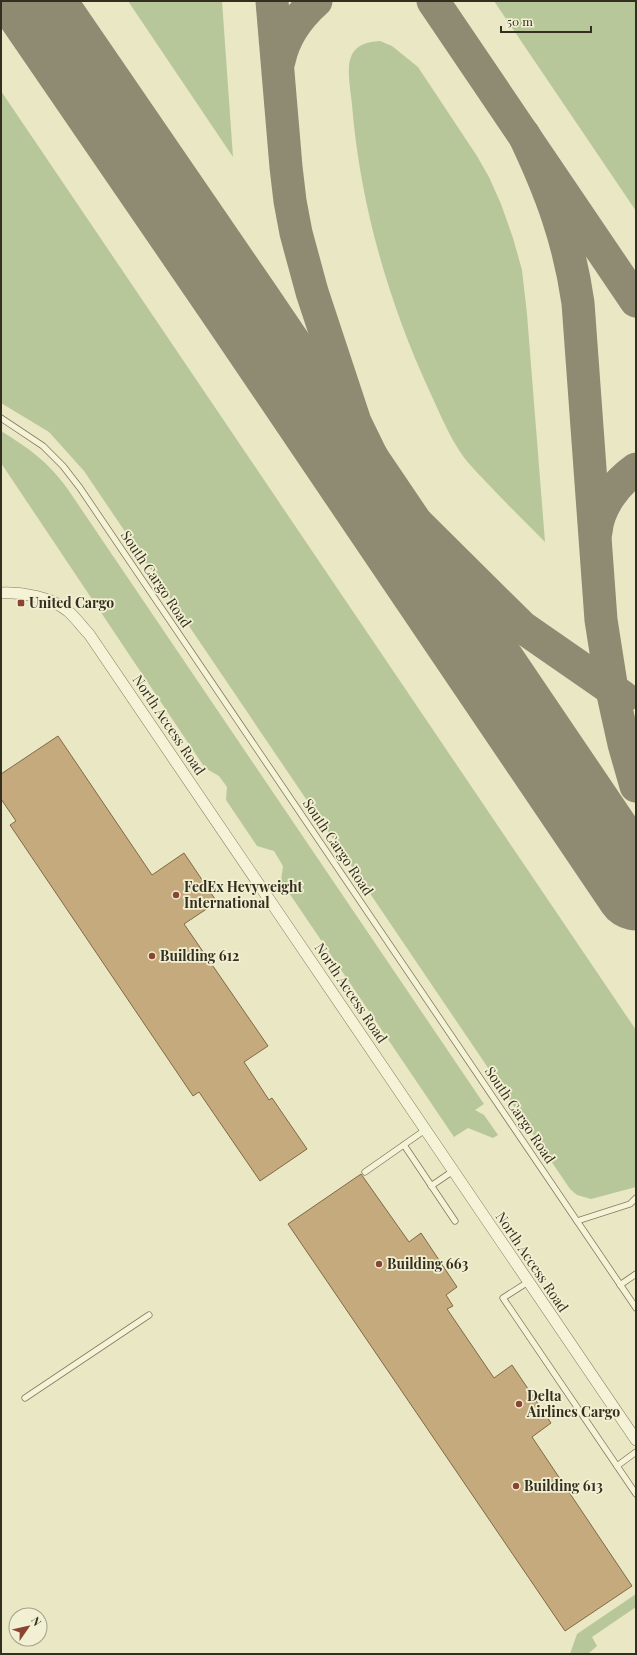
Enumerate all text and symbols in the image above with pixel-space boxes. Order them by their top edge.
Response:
scale bar [501,8,591,34]
text: 50 m [507,13,533,29]
street label: South Cargo Road [117,527,196,631]
place label: United Cargo [29,593,114,612]
marker: United Cargo [16,598,26,608]
street label: North Access Road [129,671,210,779]
street label: South Cargo Road [299,795,378,899]
place label: FedEx Hevyweight International [184,877,303,912]
marker: FedEx Hevyweight International [171,890,181,900]
street label: North Access Road [311,939,392,1047]
place label: Building 612 [160,946,239,965]
marker: Building 612 [147,951,157,961]
street label: South Cargo Road [481,1063,560,1167]
street label: North Access Road [492,1208,573,1316]
place label: Building 663 [387,1254,469,1273]
marker: Building 663 [374,1259,384,1269]
place label: Delta Airlines Cargo [526,1386,620,1421]
marker: Delta Airlines Cargo [514,1399,524,1409]
place label: Building 613 [524,1476,603,1495]
marker: Building 613 [511,1481,521,1491]
north arrow [8,1607,48,1647]
text: N [28,1614,45,1629]

